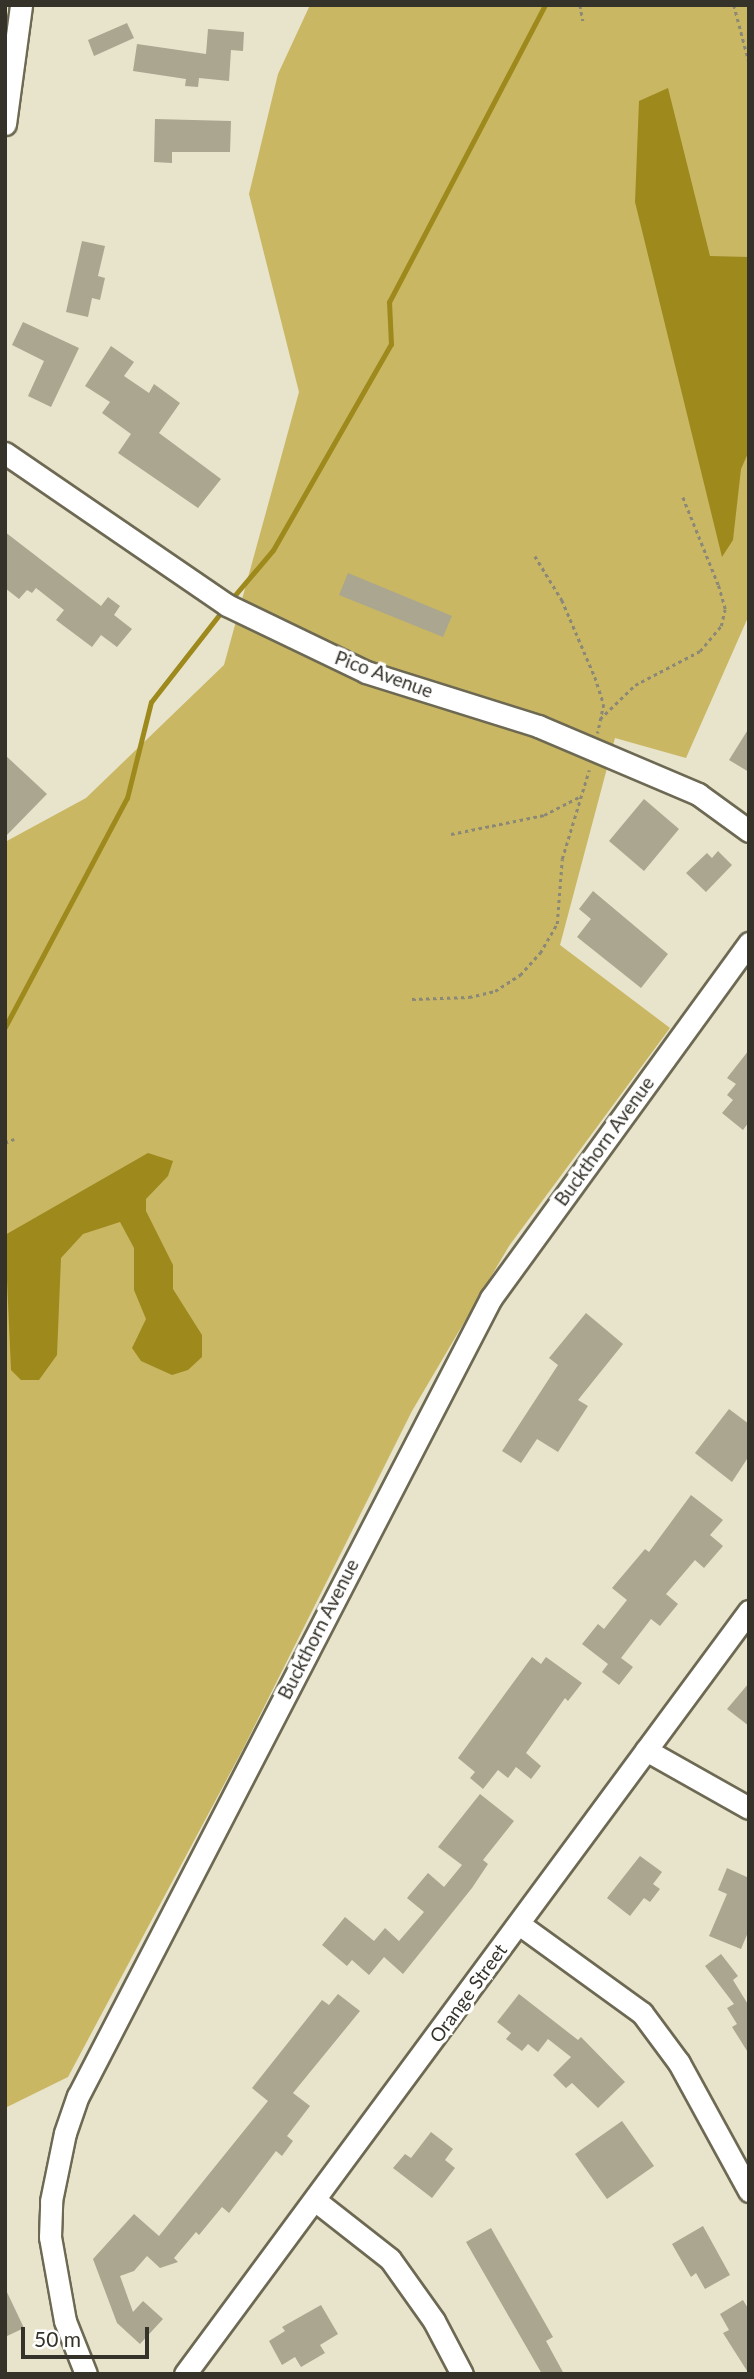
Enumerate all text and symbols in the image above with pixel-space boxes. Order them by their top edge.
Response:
street label: Pico Avenue [332,646,436,702]
street label: Buckthorn Avenue [549,1072,659,1210]
street label: Buckthorn Avenue [273,1555,363,1703]
street label: Orange Street [425,1939,511,2047]
scale bar [24,2312,152,2356]
text: 50 m [34,2326,81,2351]

